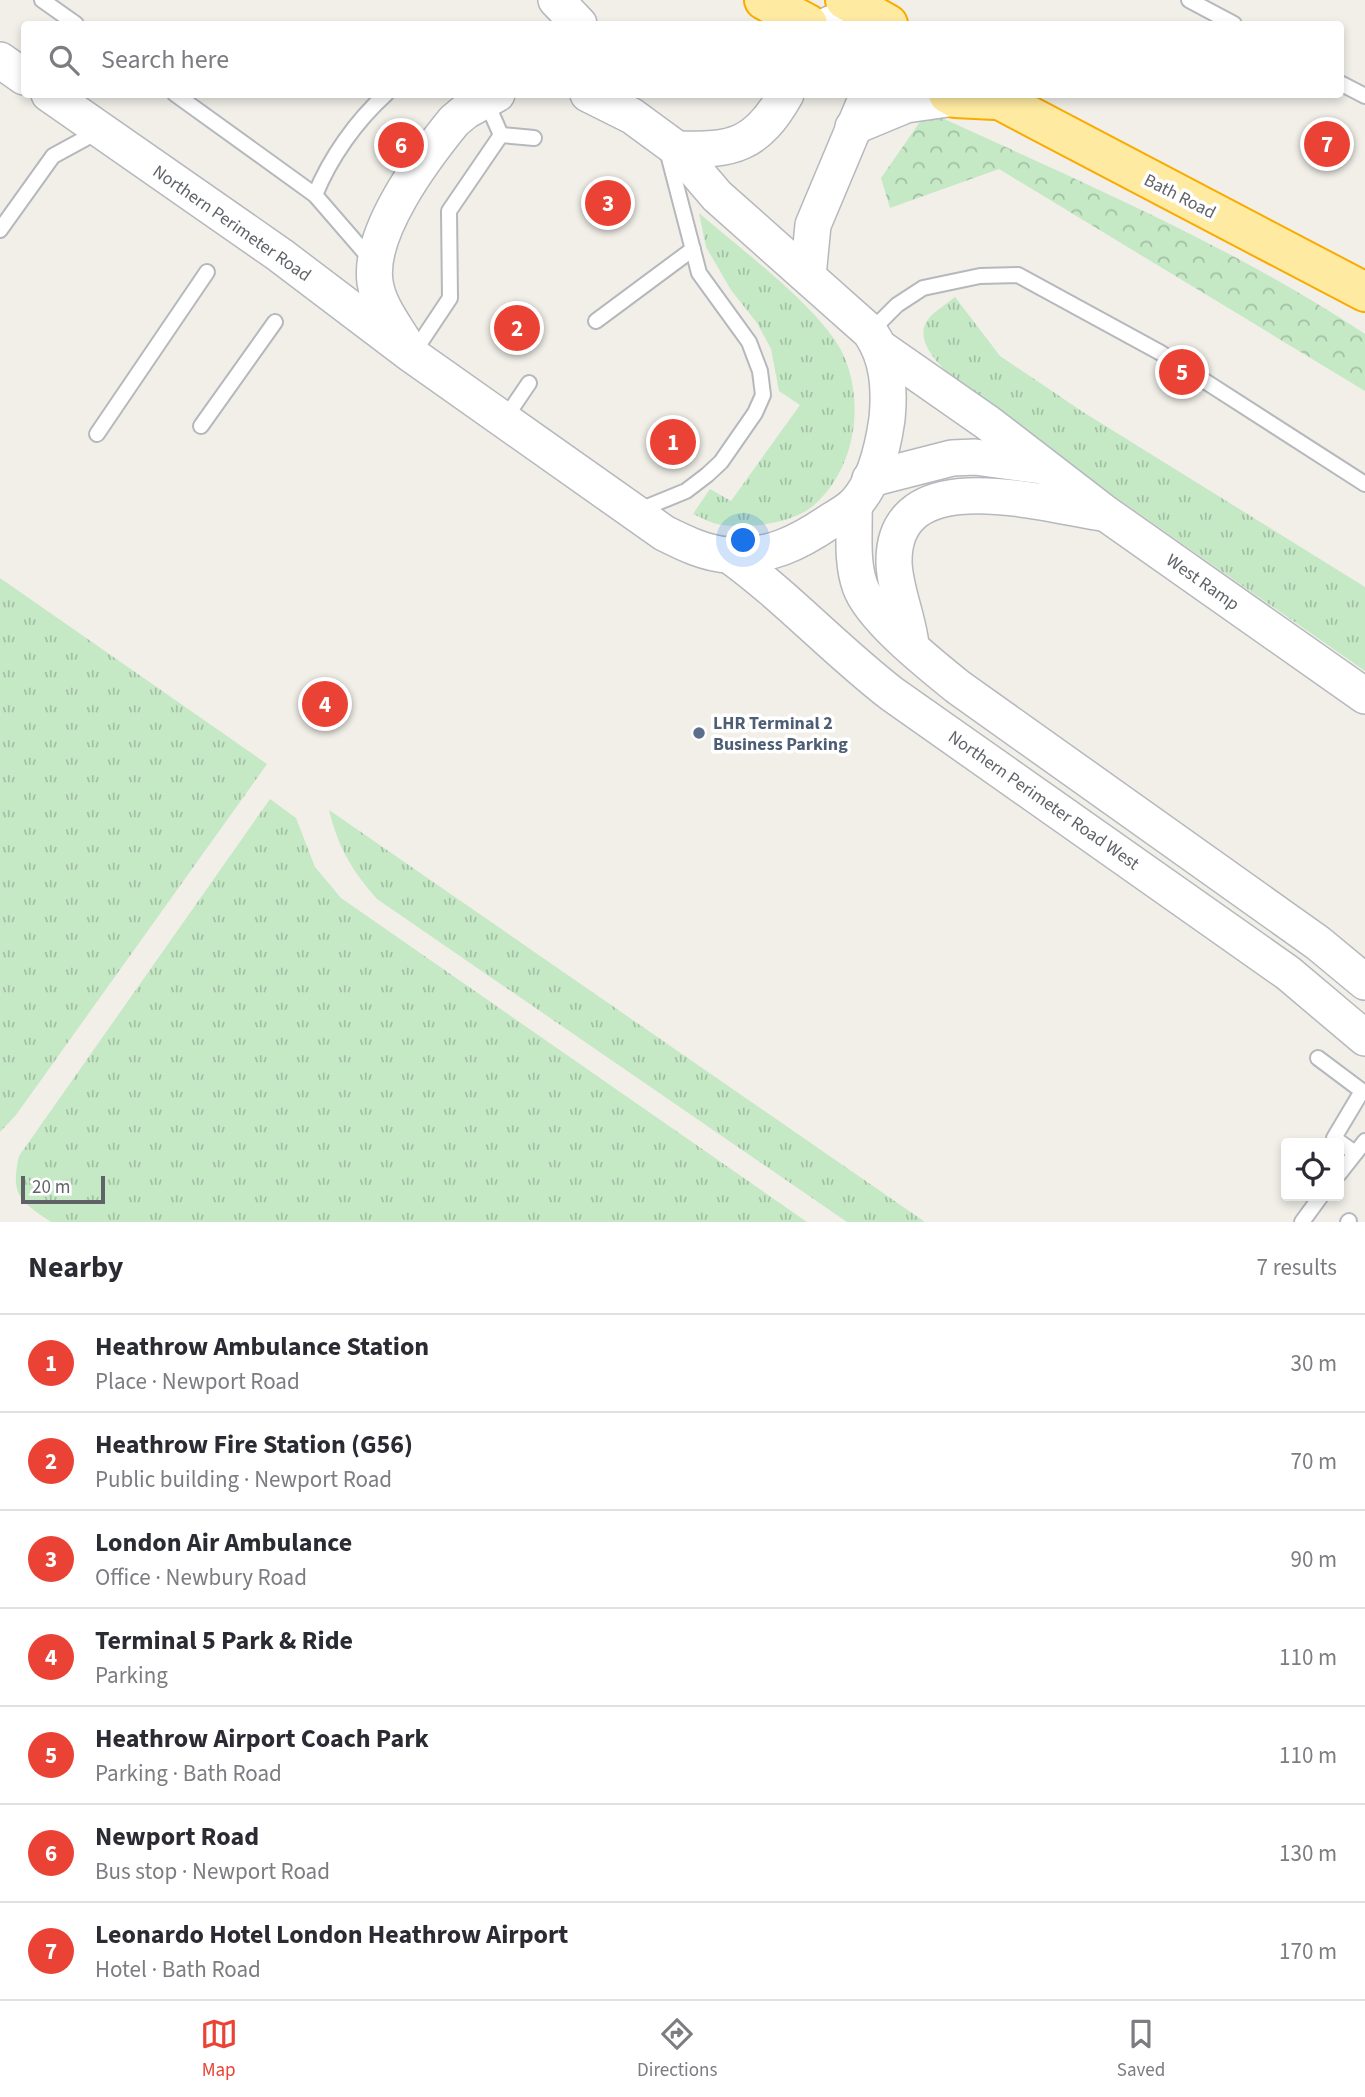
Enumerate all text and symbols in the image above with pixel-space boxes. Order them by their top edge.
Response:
search box [21,21,1344,98]
icon: search [45,41,83,79]
text: Search here [101,41,229,78]
pin: 7 [1304,118,1350,170]
pin: 6 [378,119,424,171]
street label: Northern Perimeter Road [147,159,316,288]
street label: Bath Road [1140,168,1220,225]
pin: 3 [585,177,631,229]
pin: 2 [494,302,540,354]
pin: 5 [1159,346,1205,398]
pin: 1 [650,416,696,468]
your location [726,523,760,557]
street label: West Ramp [1161,548,1244,617]
pin: 4 [302,678,348,730]
place label: LHR Terminal 2 Business Parking [713,711,848,757]
marker: LHR Terminal 2 Business Parking [691,725,707,741]
street label: Northern Perimeter Road West [943,725,1144,876]
map controls [1281,1138,1344,1201]
button: locate [1281,1138,1344,1201]
scale bar [21,1173,105,1205]
text: 20 m [32,1174,70,1201]
text: Nearby [28,1246,123,1289]
text: 7 results [1257,1251,1337,1284]
text: Heathrow Ambulance Station [95,1328,429,1365]
text: 1 [45,1347,57,1380]
text: 30 m [1290,1347,1337,1380]
text: Place · Newport Road [95,1365,300,1398]
text: Heathrow Fire Station (G56) [95,1426,413,1463]
text: 2 [45,1445,57,1478]
text: 70 m [1290,1445,1337,1478]
text: Public building · Newport Road [95,1463,392,1496]
text: London Air Ambulance [95,1524,352,1561]
text: 3 [45,1543,57,1576]
text: 90 m [1290,1543,1337,1576]
text: Office · Newbury Road [95,1561,307,1594]
text: Terminal 5 Park & Ride [95,1622,353,1659]
text: 4 [45,1641,57,1674]
text: 110 m [1279,1641,1337,1674]
text: Parking [95,1659,168,1692]
text: Heathrow Airport Coach Park [95,1720,429,1757]
text: 5 [45,1739,57,1772]
text: 110 m [1279,1739,1337,1772]
text: Parking · Bath Road [95,1757,282,1790]
text: Newport Road [95,1818,259,1855]
text: 6 [45,1837,57,1870]
text: 130 m [1279,1837,1337,1870]
text: Bus stop · Newport Road [95,1855,330,1888]
text: Leonardo Hotel London Heathrow Airport [95,1916,568,1953]
text: 7 [45,1935,57,1968]
text: 170 m [1279,1935,1337,1968]
text: Hotel · Bath Road [95,1953,261,1986]
tab: Map [200,2015,238,2084]
tab: Directions [637,2015,717,2084]
tab: Saved [1117,2015,1165,2084]

